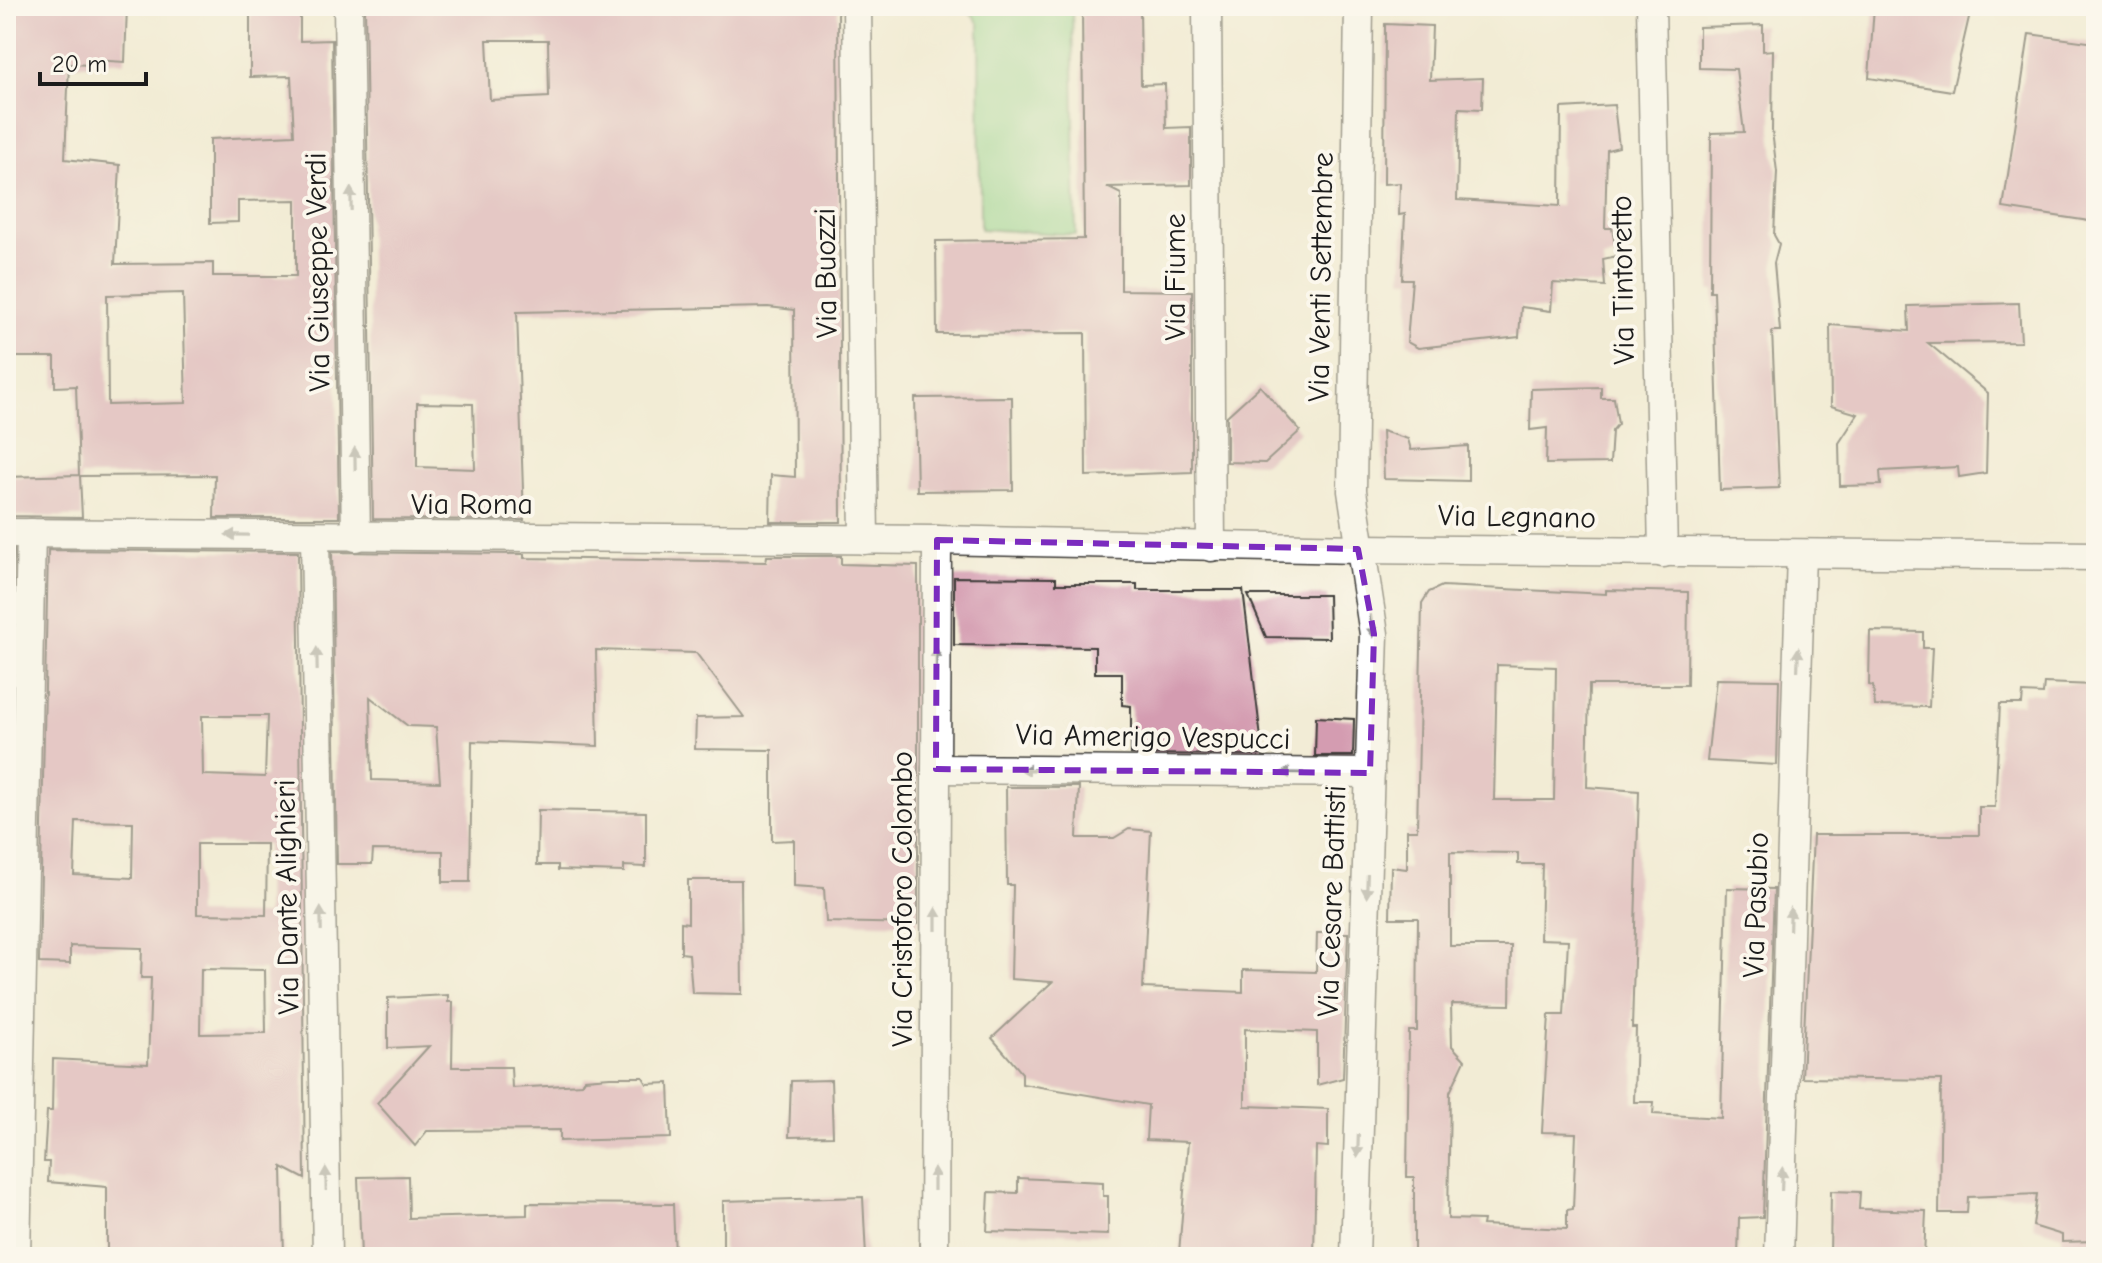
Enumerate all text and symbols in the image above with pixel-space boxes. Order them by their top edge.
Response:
scale bar [40,36,146,86]
text: 20 m [52,50,107,78]
street label: Via Giuseppe Verdi [298,152,338,392]
street label: Via Venti Settembre [1301,152,1341,402]
one-way arrow [344,186,357,211]
street label: Via Tintoretto [1604,195,1642,365]
street label: Via Buozzi [807,208,845,338]
street label: Via Fiume [1158,213,1193,341]
one-way arrow [348,446,361,471]
street label: Via Roma [411,487,533,522]
street label: Via Legnano [1438,498,1596,536]
one-way arrow [224,529,249,541]
one-way arrow [1366,614,1379,639]
one-way arrow [311,646,323,671]
one-way arrow [930,646,943,671]
one-way arrow [1792,646,1805,671]
street label: Via Amerigo Vespucci [1015,717,1291,757]
street label: Via Cristoforo Colombo [885,751,920,1047]
one-way arrow [1019,764,1044,776]
one-way arrow [1279,766,1304,779]
street label: Via Dante Alighieri [267,779,307,1015]
street label: Via Cesare Battisti [1310,784,1354,1018]
street label: Via Pasubio [1736,831,1776,979]
one-way arrow [1360,874,1373,899]
one-way arrow [315,906,328,931]
one-way arrow [929,906,942,931]
one-way arrow [1784,906,1796,931]
one-way arrow [1352,1134,1365,1159]
one-way arrow [320,1166,332,1191]
one-way arrow [928,1166,941,1191]
one-way arrow [1775,1166,1788,1191]

